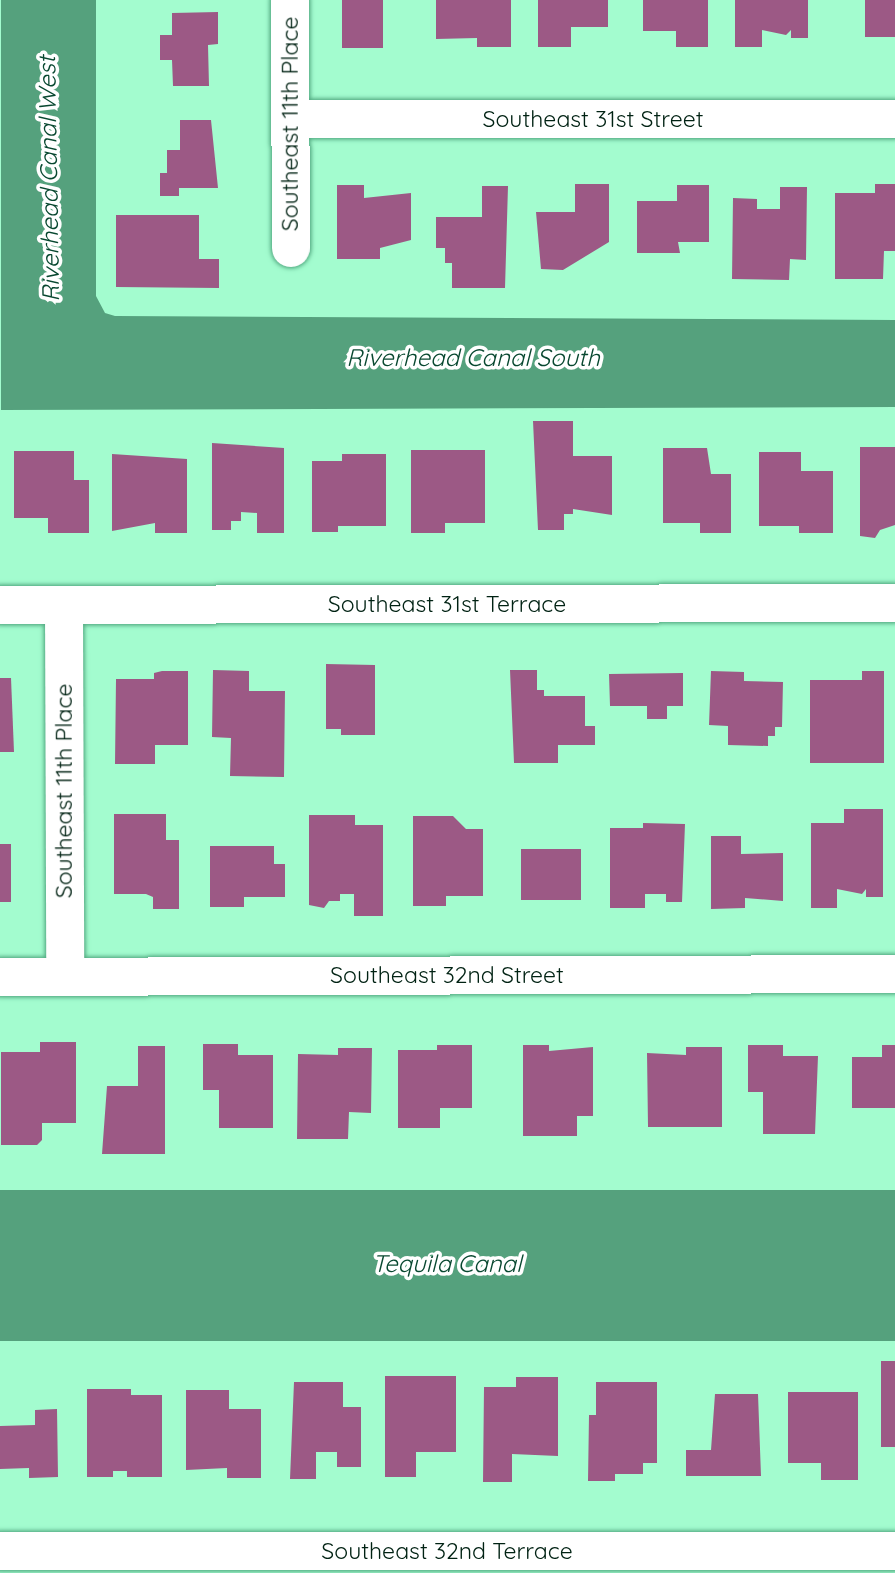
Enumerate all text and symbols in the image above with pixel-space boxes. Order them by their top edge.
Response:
street label: Southeast 11th Place [276,17,304,231]
water label: Riverhead Canal West [32,56,66,302]
street label: Southeast 31st Street [483,105,703,133]
water label: Riverhead Canal South [346,344,600,372]
street label: Southeast 31st Terrace [328,590,566,618]
street label: Southeast 11th Place [50,684,78,898]
street label: Southeast 32nd Street [330,961,564,989]
water label: Tequila Canal [372,1250,522,1278]
street label: Southeast 32nd Terrace [321,1537,573,1565]

